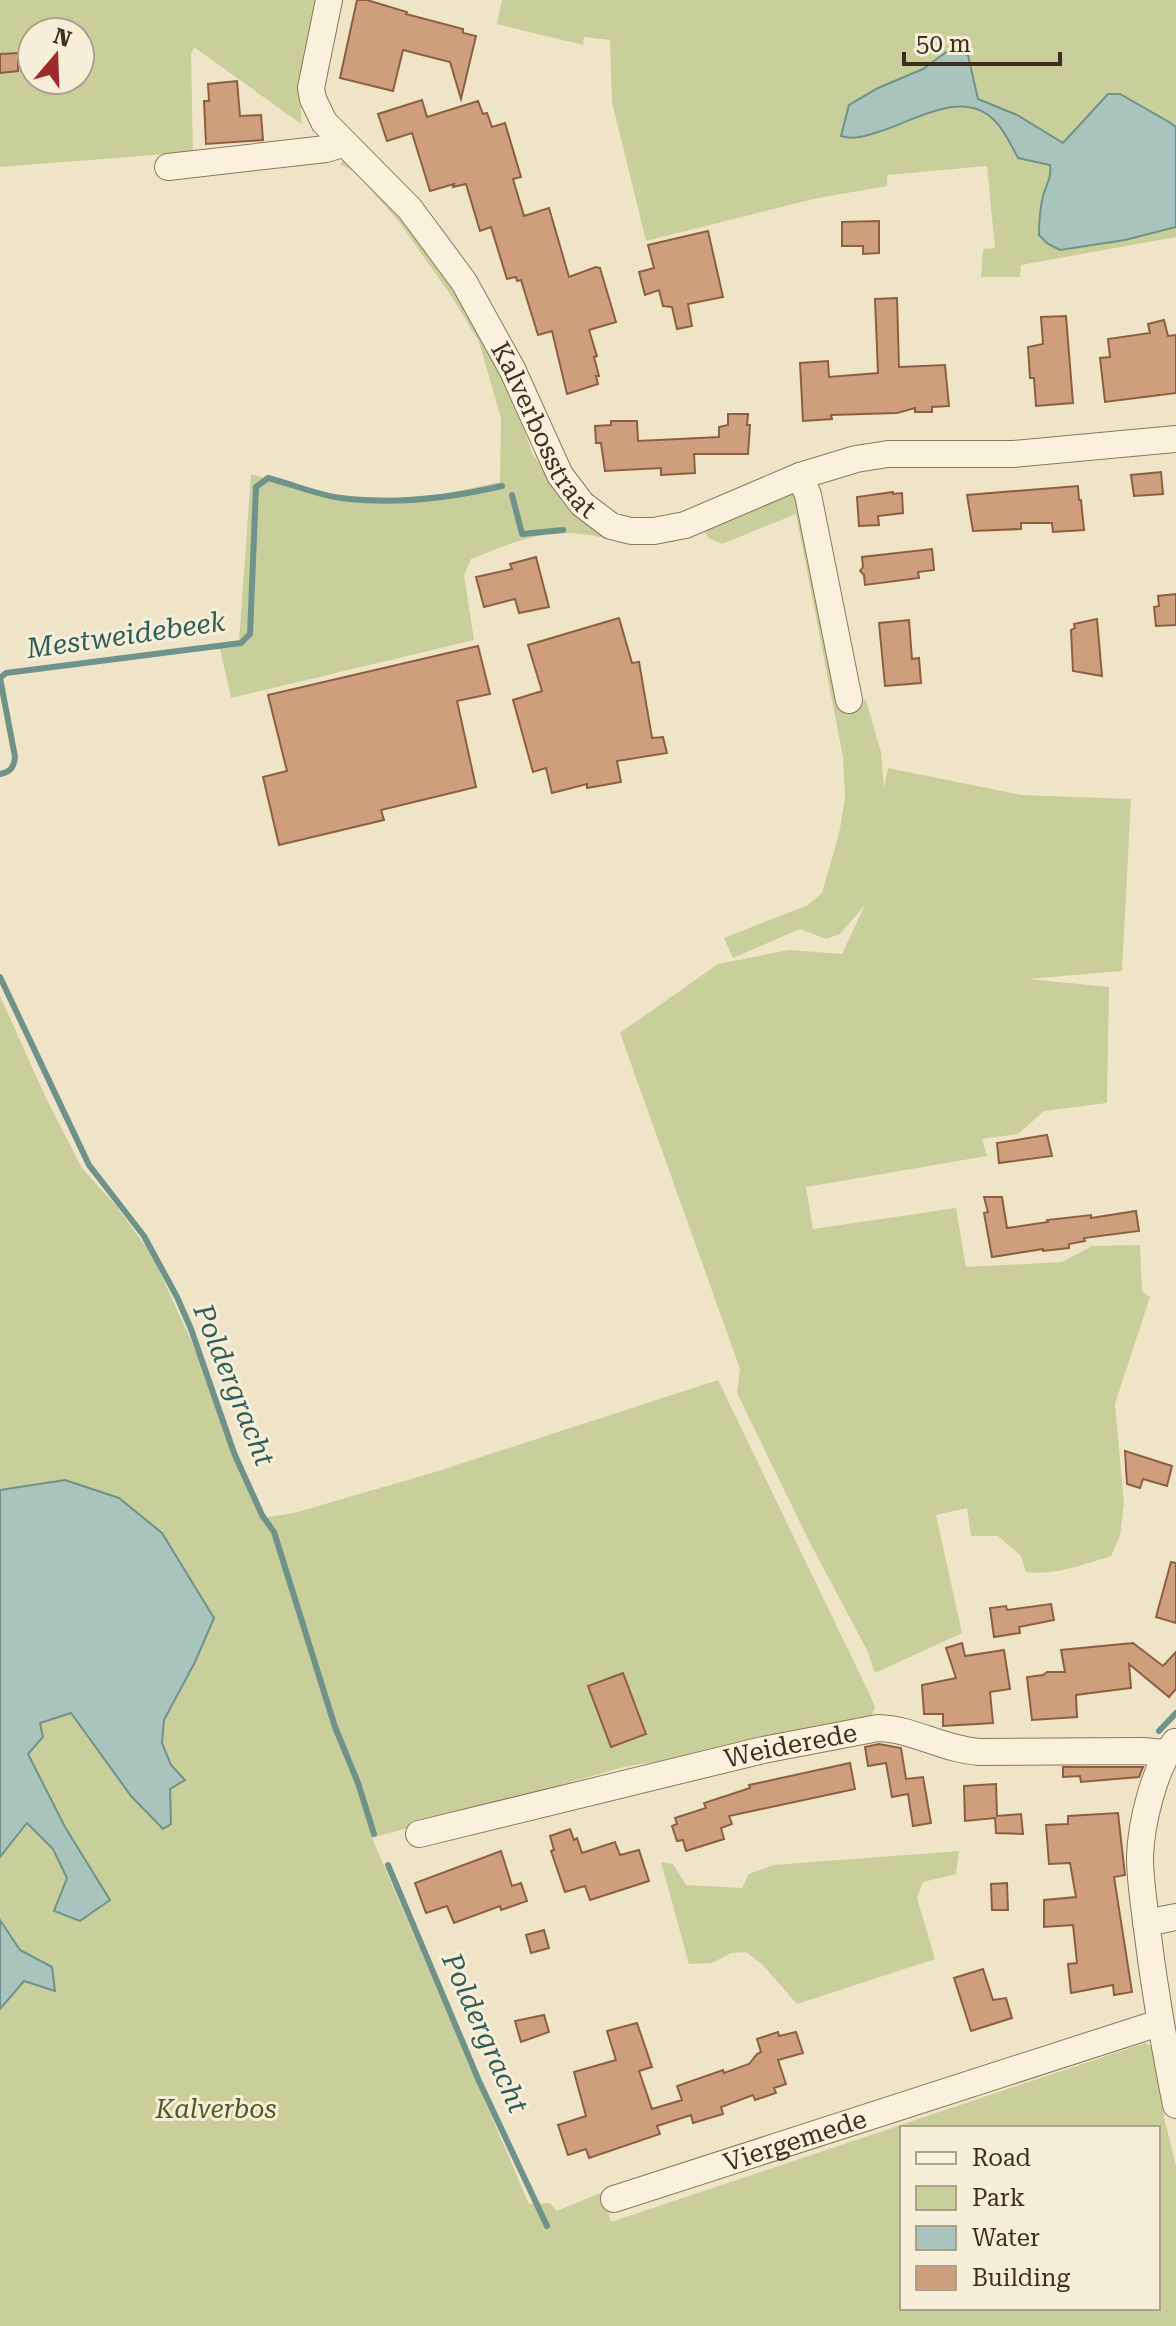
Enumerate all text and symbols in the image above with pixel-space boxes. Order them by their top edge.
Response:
north arrow [16,16,96,96]
scale bar [904,16,1060,66]
text: N [50,23,74,52]
text: 50 m [916,30,971,58]
street label: Kalverbosstraat [485,337,602,524]
water label: Mestweidebeek [23,605,228,665]
water label: Poldergracht [186,1298,282,1471]
street label: Weiderede [721,1717,859,1774]
water label: Poldergracht [435,1947,535,2119]
park label: Kalverbos [155,2094,276,2124]
street label: Viergemede [720,2104,870,2178]
legend [900,2126,1160,2310]
text: Road [972,2144,1031,2172]
text: Park [972,2184,1025,2212]
text: Water [972,2224,1040,2252]
text: Building [972,2264,1070,2292]

